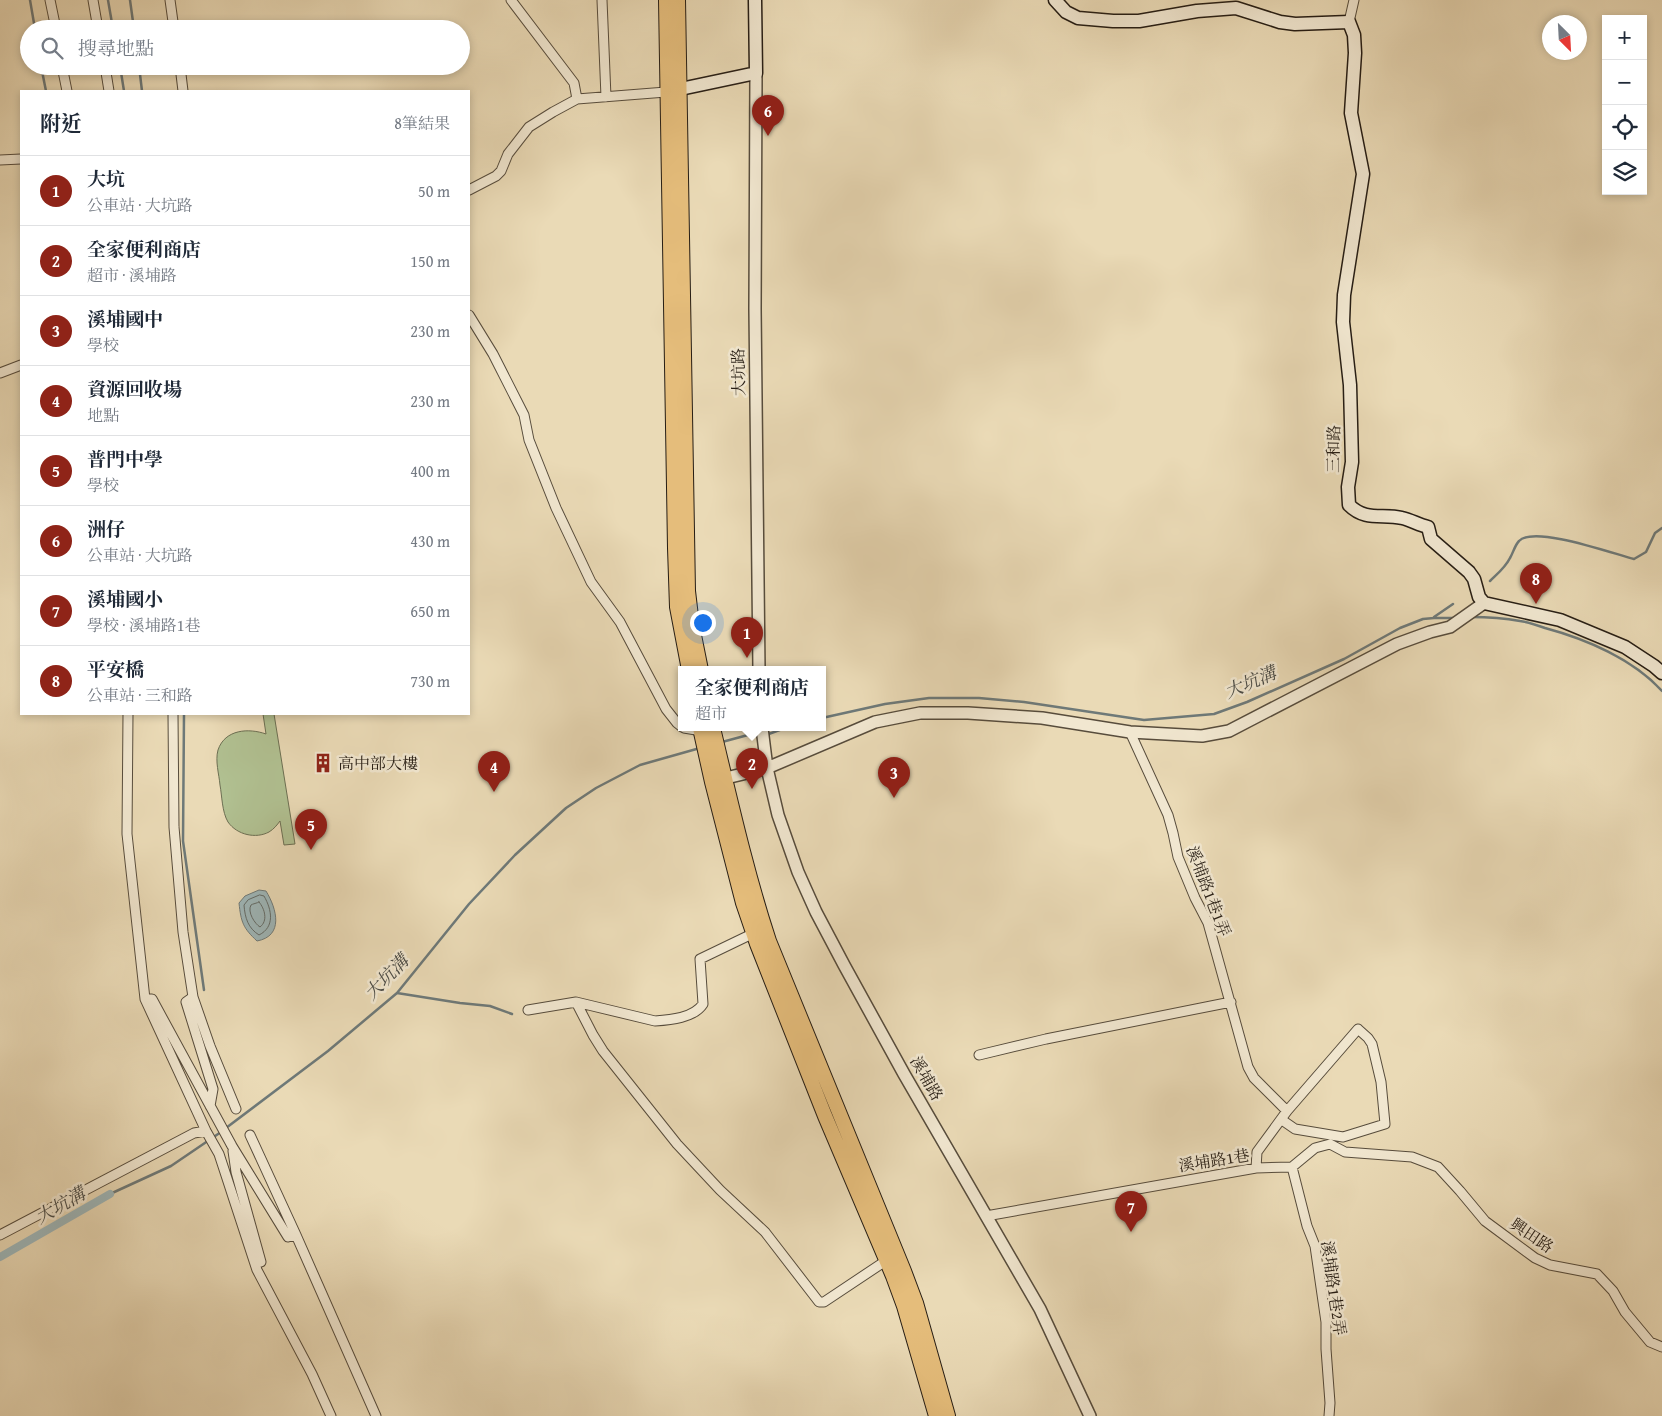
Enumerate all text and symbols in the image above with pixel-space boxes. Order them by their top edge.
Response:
north arrow [1542,15,1587,60]
map controls [1602,15,1647,195]
button: + [1602,15,1647,60]
search box [20,20,470,75]
icon: search [38,34,66,62]
text: 搜尋地點 [78,34,154,62]
button: − [1602,60,1647,105]
pin: 6 [752,95,784,136]
button: locate [1602,105,1647,150]
text: 附近 [40,108,82,139]
text: 8筆結果 [394,111,450,135]
button: layers [1602,150,1647,195]
text: 大坑 [87,165,125,193]
text: 1 [52,179,60,203]
text: 50 m [418,179,450,203]
text: 公車站 · 大坑路 [87,193,193,217]
text: 全家便利商店 [87,235,201,263]
text: 2 [52,249,60,273]
text: 150 m [410,249,450,273]
text: 超市 · 溪埔路 [87,263,177,287]
text: 溪埔國中 [87,305,163,333]
text: 3 [52,319,60,343]
text: 230 m [410,319,450,343]
text: 學校 [87,333,119,357]
street label: 大坑路 [726,348,750,396]
text: 資源回收場 [87,375,182,403]
text: 4 [52,389,60,413]
text: 230 m [410,389,450,413]
text: 地點 [87,403,119,427]
street label: 三和路 [1321,425,1345,473]
text: 普門中學 [87,445,163,473]
text: 5 [52,459,60,483]
text: 400 m [410,459,450,483]
text: 學校 [87,473,119,497]
text: 洲仔 [87,515,125,543]
text: 6 [52,529,60,553]
text: 430 m [410,529,450,553]
text: 公車站 · 大坑路 [87,543,193,567]
pin: 8 [1520,563,1552,604]
text: 溪埔國小 [87,585,163,613]
text: 7 [52,599,60,623]
text: 650 m [410,599,450,623]
your location [690,610,716,636]
text: 學校 · 溪埔路1巷 [87,613,200,637]
pin: 1 [731,617,763,658]
text: 平安橋 [87,655,144,683]
water label: 大坑溝 [1220,658,1283,705]
popup [678,666,826,731]
text: 8 [52,669,60,693]
text: 730 m [410,669,450,693]
text: 全家便利商店 [695,673,809,701]
text: 公車站 · 三和路 [87,683,193,707]
text: 超市 [695,701,727,725]
pin: 2 [736,748,768,789]
place label: 高中部大樓 [338,751,418,775]
pin: 4 [478,751,510,792]
building icon: 高中部大樓 [312,752,334,774]
pin: 3 [878,757,910,798]
pin: 5 [295,809,327,850]
street label: 溪埔路1巷1弄 [1181,842,1237,940]
water label: 大坑溝 [358,946,417,1006]
street label: 溪埔路 [905,1051,949,1105]
street label: 溪埔路1巷 [1177,1143,1251,1177]
water label: 大坑溝 [30,1178,93,1230]
pin: 7 [1115,1191,1147,1232]
street label: 興田路 [1505,1212,1559,1258]
street label: 溪埔路1巷2弄 [1315,1239,1353,1337]

